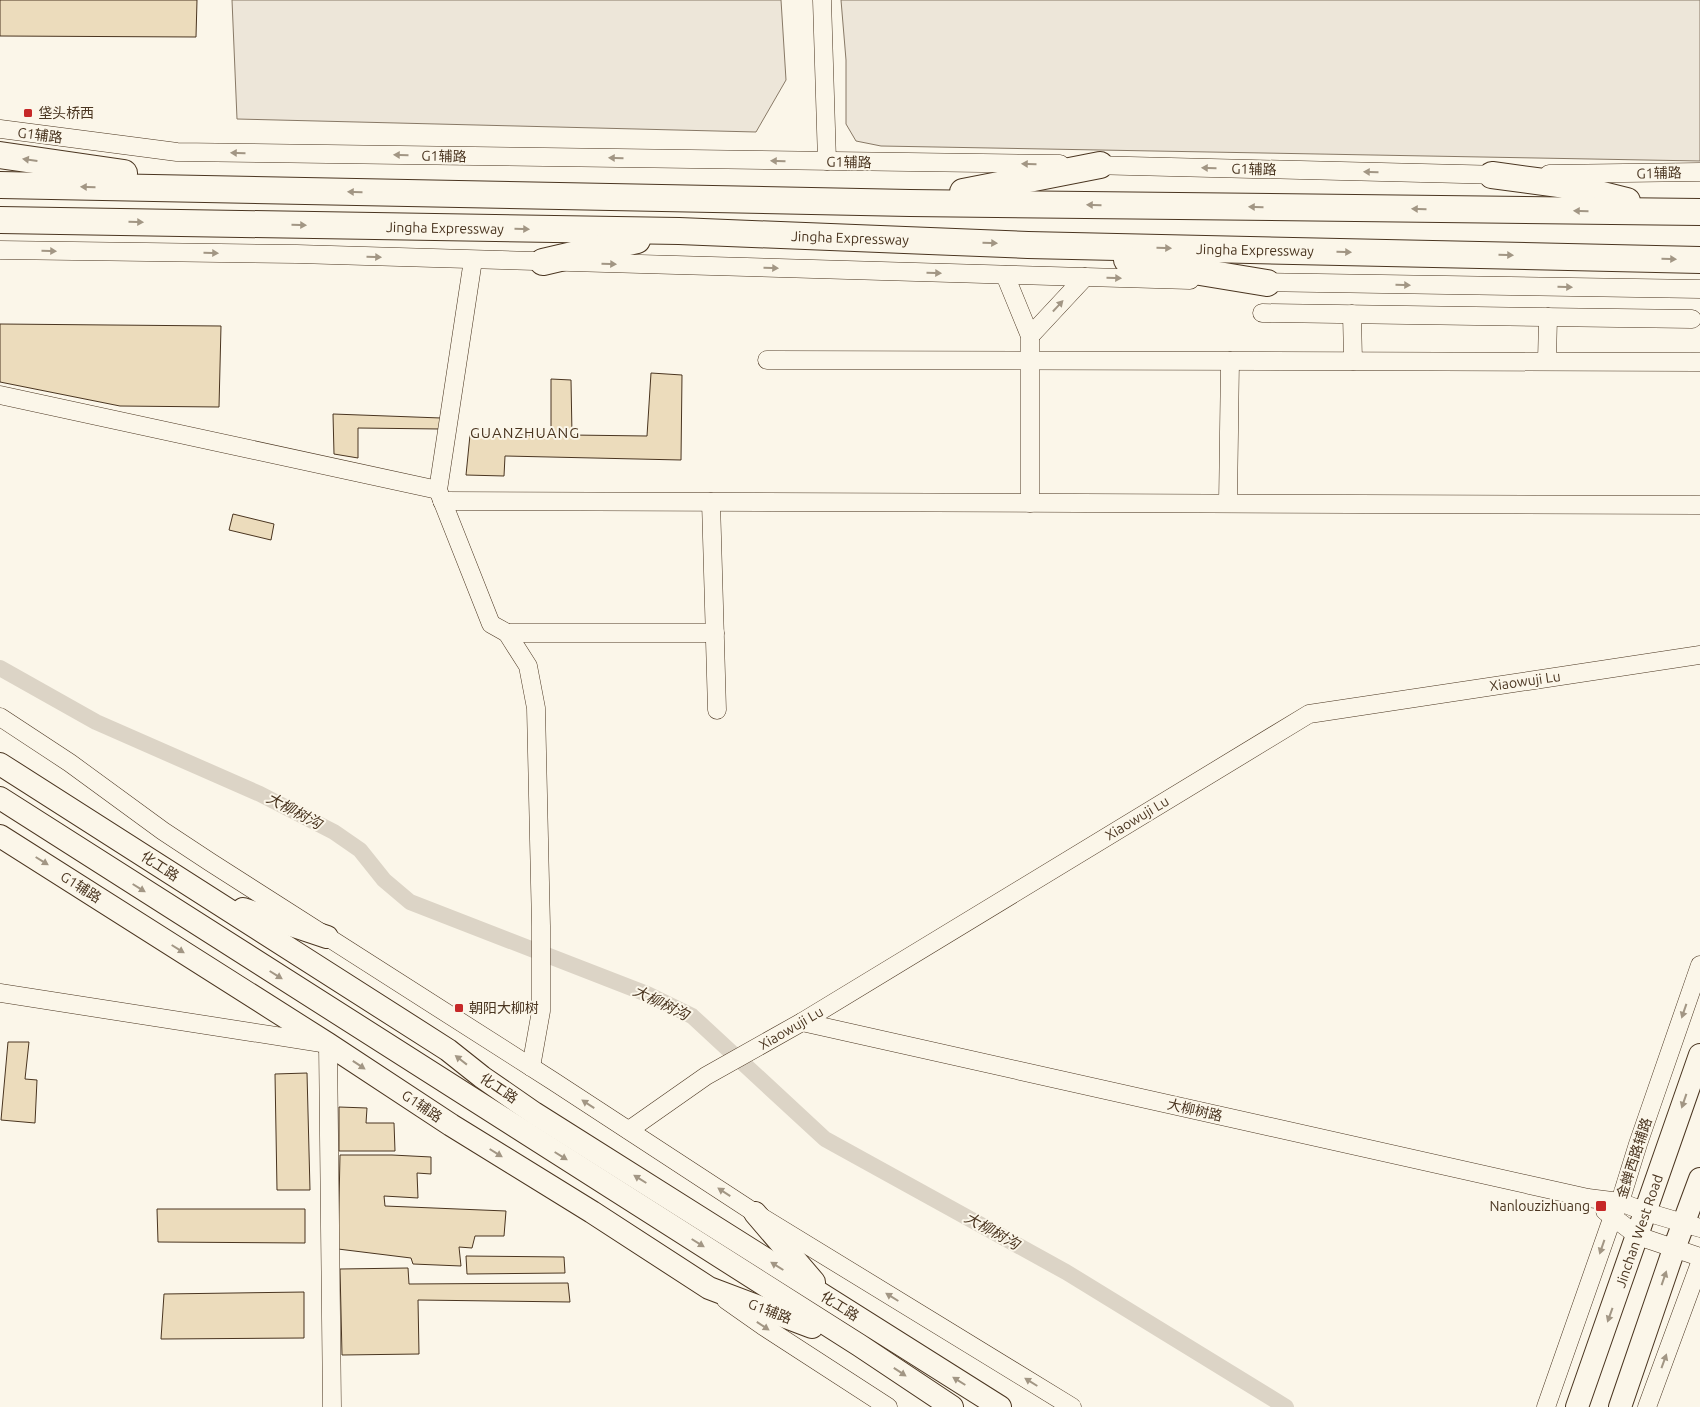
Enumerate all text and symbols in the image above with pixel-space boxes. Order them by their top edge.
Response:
place label: 垡头桥西 [38,105,94,121]
marker: 垡头桥西 [22,107,34,119]
street label: G1辅路 [17,124,63,146]
street label: G1辅路 [421,148,467,164]
one-way arrow [230,149,246,157]
one-way arrow [393,151,409,159]
one-way arrow [608,154,624,162]
street label: G1辅路 [826,154,872,170]
one-way arrow [21,155,37,163]
one-way arrow [770,157,786,165]
one-way arrow [1021,160,1037,168]
street label: G1辅路 [1231,161,1277,177]
one-way arrow [1201,163,1217,171]
street label: G1辅路 [1636,165,1682,181]
one-way arrow [1363,168,1379,176]
one-way arrow [79,182,95,190]
one-way arrow [347,188,363,196]
one-way arrow [1086,201,1102,209]
one-way arrow [1248,203,1264,211]
one-way arrow [1411,205,1427,213]
one-way arrow [1573,207,1589,215]
one-way arrow [128,219,144,227]
street label: Jingha Expressway [386,219,504,237]
one-way arrow [291,221,307,229]
one-way arrow [514,225,530,233]
street label: Jingha Expressway [791,228,909,248]
one-way arrow [983,239,999,247]
street label: Jingha Expressway [1196,241,1314,259]
one-way arrow [1156,244,1172,252]
one-way arrow [41,247,57,255]
one-way arrow [1336,248,1352,256]
one-way arrow [203,249,219,257]
one-way arrow [1498,252,1514,260]
one-way arrow [366,253,382,261]
one-way arrow [1661,255,1677,263]
one-way arrow [601,260,617,268]
one-way arrow [764,265,780,273]
one-way arrow [926,269,942,277]
one-way arrow [1106,274,1122,282]
one-way arrow [1395,281,1411,289]
one-way arrow [1558,283,1574,291]
one-way arrow [1052,301,1064,313]
district label: GUANZHUANG [470,424,580,441]
street label: Xiaowuji Lu [1489,668,1561,694]
water label: 大柳树沟 [264,789,326,833]
street label: Xiaowuji Lu [1102,793,1172,843]
street label: 化工路 [138,848,182,884]
one-way arrow [35,857,48,866]
street label: G1辅路 [58,868,104,906]
one-way arrow [133,883,146,892]
one-way arrow [172,944,185,954]
one-way arrow [270,970,283,979]
water label: 大柳树沟 [631,982,694,1024]
place label: 朝阳大柳树 [469,1000,539,1016]
marker: 朝阳大柳树 [453,1002,465,1014]
street label: Xiaowuji Lu [756,1003,826,1053]
one-way arrow [1680,1004,1688,1019]
one-way arrow [455,1055,468,1066]
one-way arrow [353,1060,366,1070]
street label: 化工路 [477,1070,521,1106]
street label: G1辅路 [399,1087,445,1125]
one-way arrow [1680,1094,1688,1109]
street label: 大柳树路 [1166,1096,1224,1124]
one-way arrow [582,1099,595,1108]
street label: 金蝉西路辅路 [1613,1116,1655,1200]
one-way arrow [489,1149,502,1158]
one-way arrow [555,1151,568,1161]
street label: Jinchan West Road [1612,1172,1666,1290]
one-way arrow [633,1175,647,1184]
one-way arrow [718,1188,731,1197]
place label: Nanlouzizhuang [1489,1198,1590,1214]
marker: Nanlouzizhuang [1594,1199,1608,1213]
water label: 大柳树沟 [962,1209,1024,1254]
one-way arrow [692,1238,705,1248]
one-way arrow [1598,1240,1606,1255]
one-way arrow [771,1262,784,1271]
one-way arrow [1660,1270,1668,1285]
street label: 化工路 [818,1288,862,1324]
one-way arrow [886,1292,899,1301]
street label: G1辅路 [746,1295,794,1327]
one-way arrow [1606,1308,1614,1323]
one-way arrow [756,1321,770,1331]
one-way arrow [1660,1353,1668,1368]
one-way arrow [893,1368,906,1377]
one-way arrow [953,1376,966,1386]
one-way arrow [1024,1377,1037,1386]

